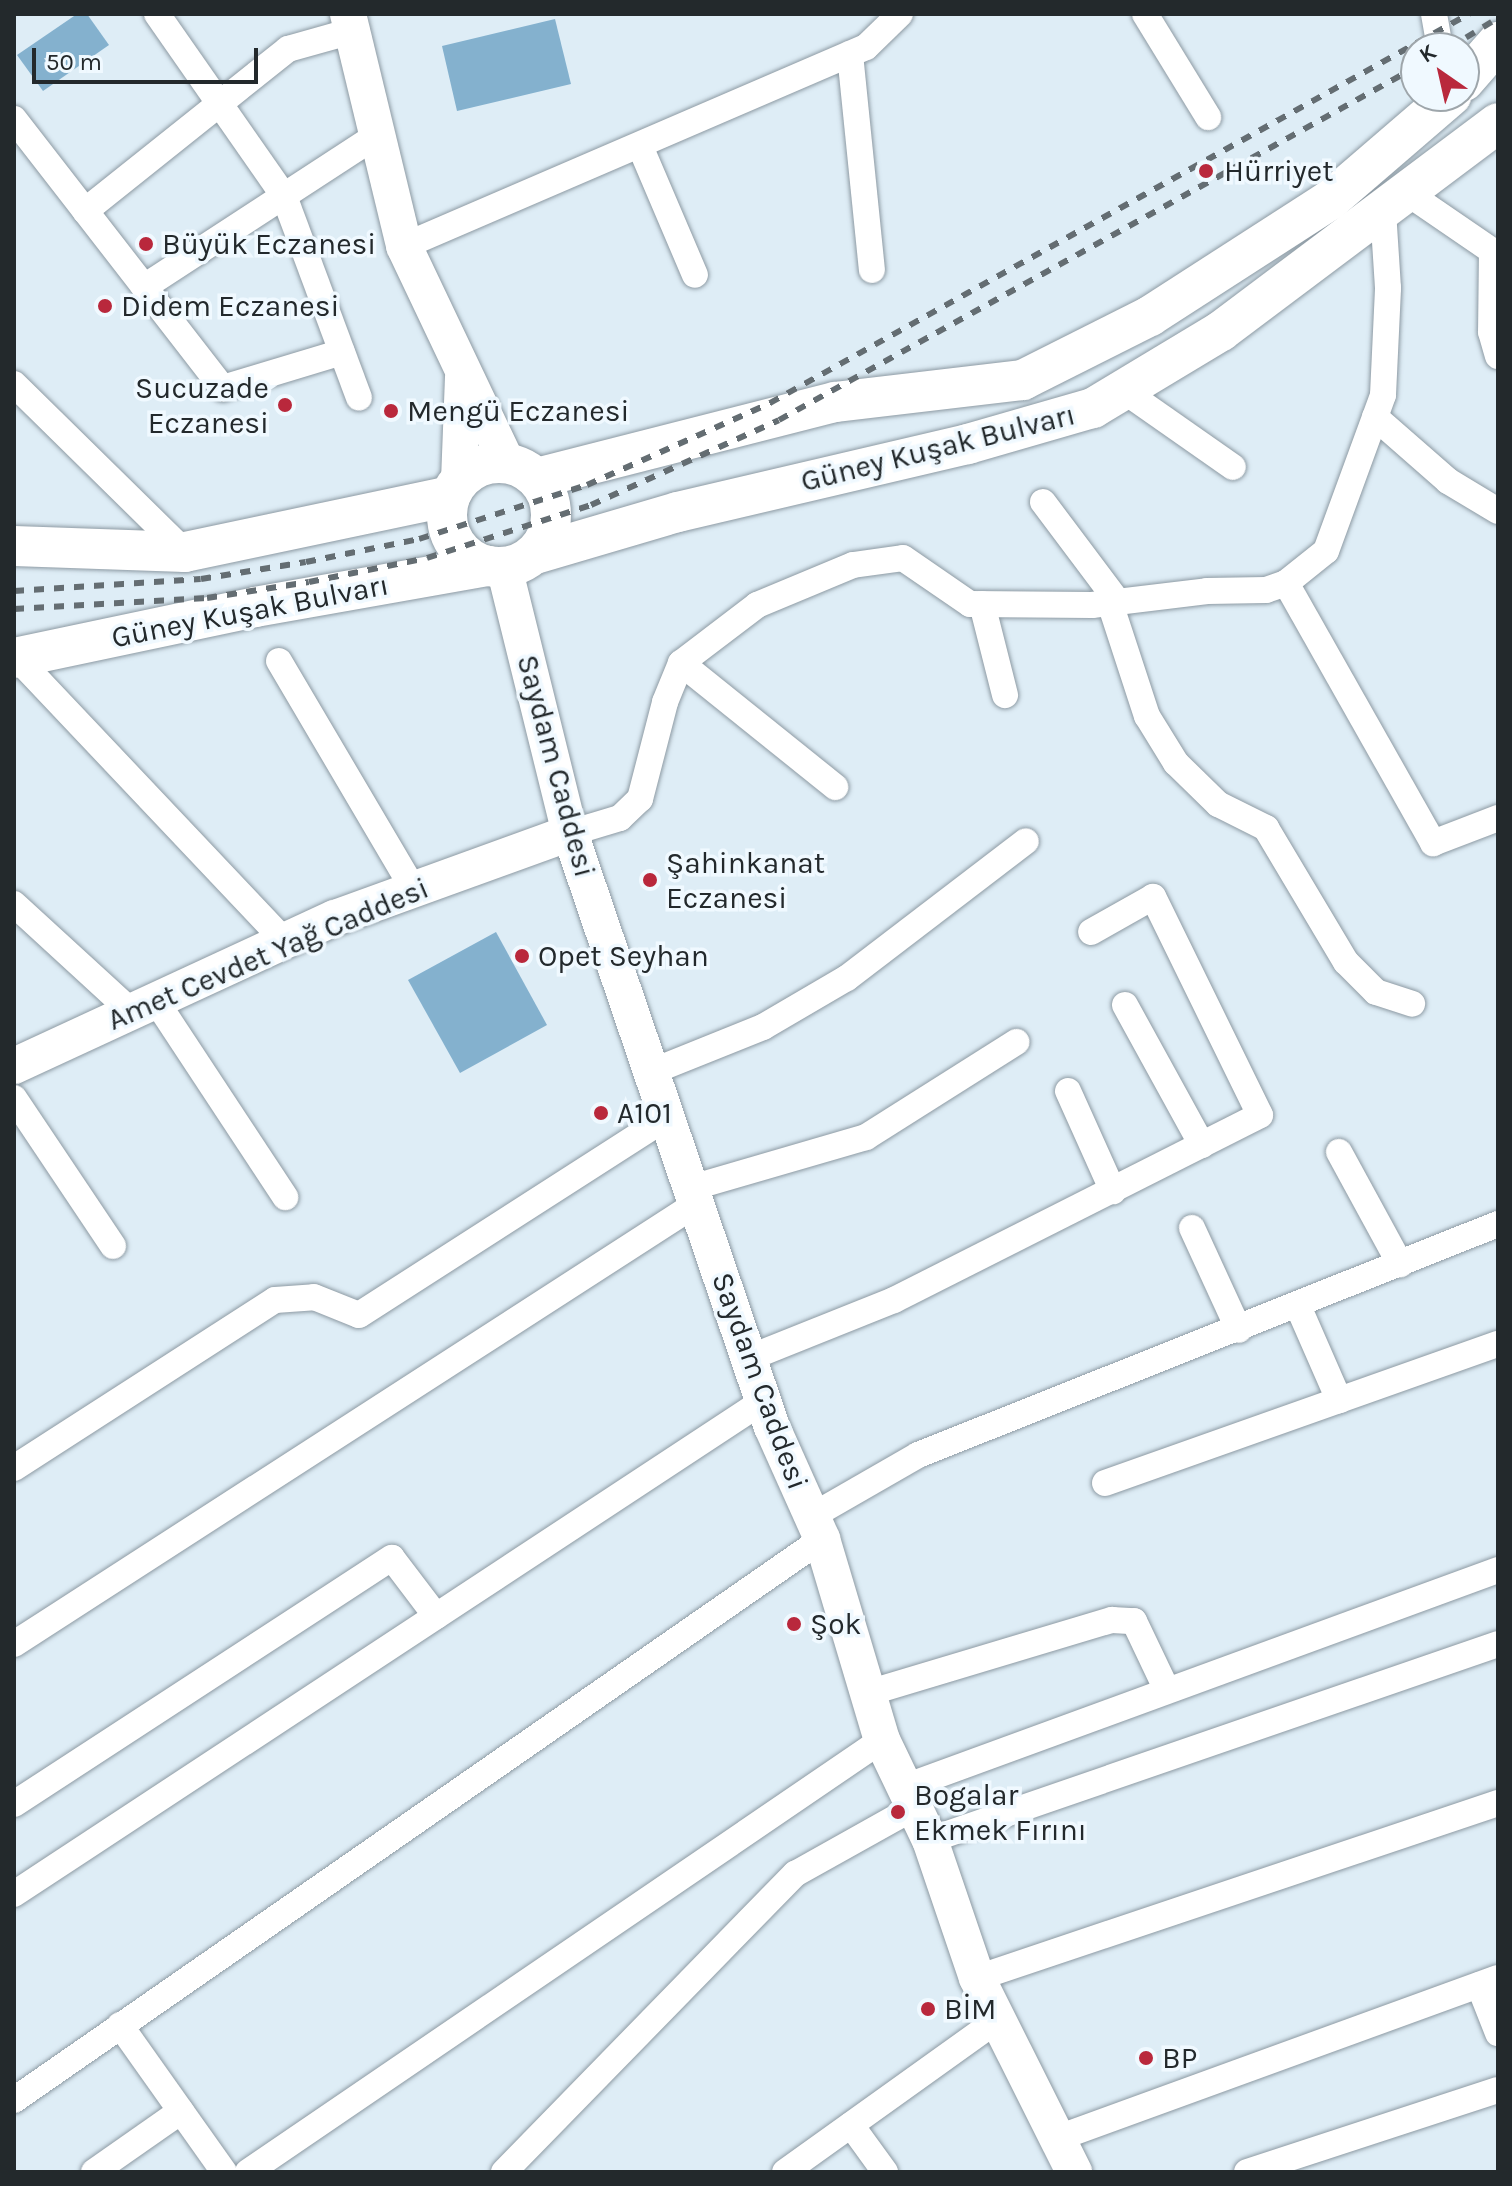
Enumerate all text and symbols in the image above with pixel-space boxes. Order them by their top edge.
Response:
scale bar [36,32,262,82]
north arrow [1400,32,1480,112]
text: K [1414,39,1441,69]
text: 50 m [46,48,102,76]
place label: Hürriyet [1224,153,1333,189]
marker: Hürriyet [1195,160,1217,182]
place label: Büyük Eczanesi [162,226,376,262]
marker: Büyük Eczanesi [137,235,155,253]
place label: Didem Eczanesi [121,288,339,324]
marker: Didem Eczanesi [96,297,114,315]
place label: Sucuzade Eczanesi [135,370,269,440]
place label: Mengü Eczanesi [407,393,629,429]
marker: Sucuzade Eczanesi [276,396,294,414]
street label: Güney Kuşak Bulvarı [797,396,1079,500]
marker: Mengü Eczanesi [382,402,400,420]
street label: Güney Kuşak Bulvarı [108,566,392,656]
street label: Saydam Caddesi [509,651,603,881]
place label: Şahinkanat Eczanesi [666,845,825,916]
street label: Amet Cevdet Yağ Caddesi [102,870,434,1038]
marker: Şahinkanat Eczanesi [641,871,659,889]
place label: Opet Seyhan [538,938,709,974]
marker: Opet Seyhan [513,947,531,965]
place label: A101 [617,1095,672,1131]
marker: A101 [592,1104,610,1122]
street label: Saydam Caddesi [704,1267,816,1495]
place label: Şok [810,1606,861,1642]
marker: Şok [785,1615,803,1633]
place label: Bogalar Ekmek Fırını [914,1777,1087,1848]
marker: Bogalar Ekmek Fırını [889,1803,907,1821]
place label: BİM [944,1991,996,2027]
marker: BİM [919,2000,937,2018]
place label: BP [1162,2040,1197,2076]
marker: BP [1137,2049,1155,2067]

